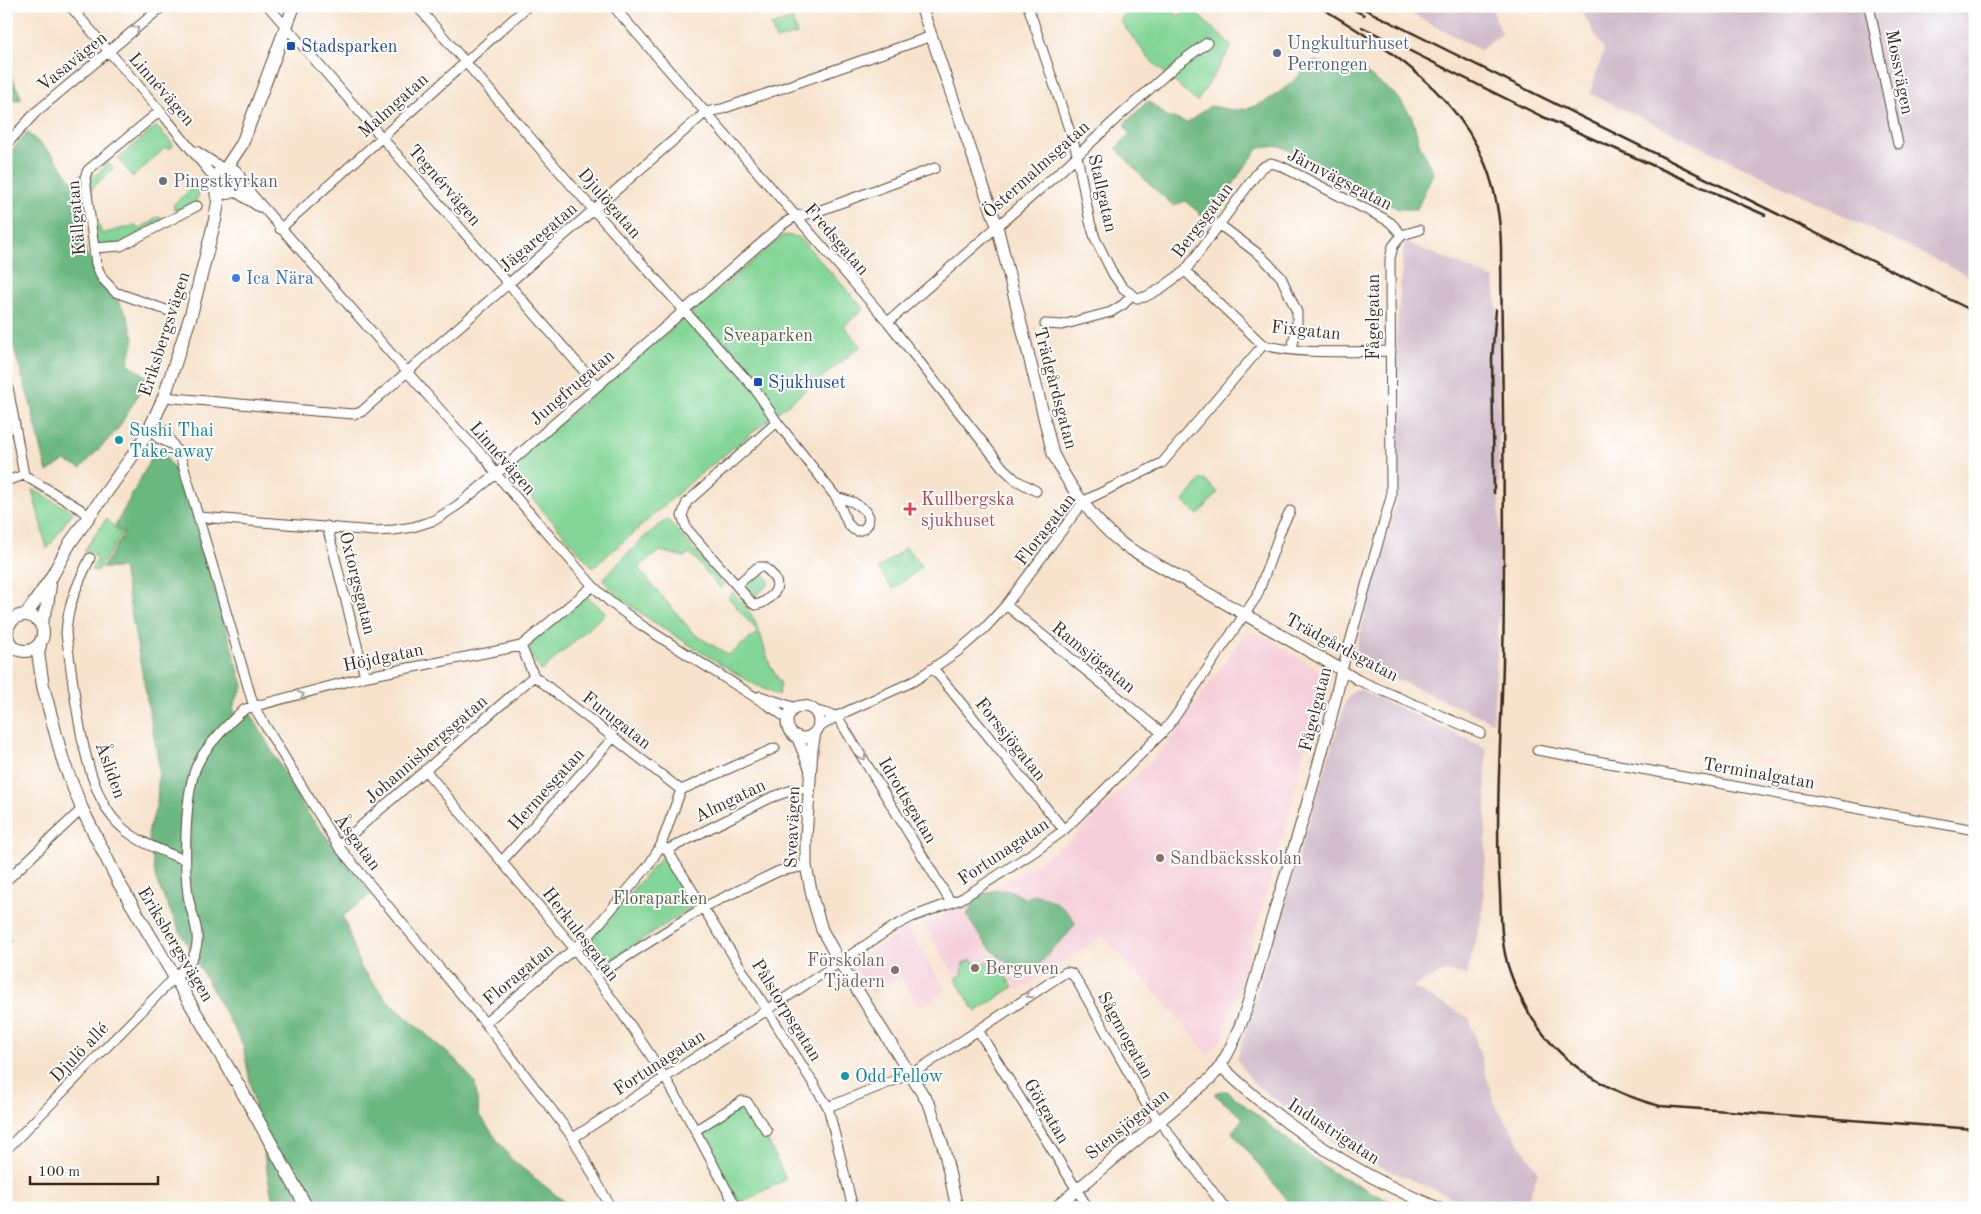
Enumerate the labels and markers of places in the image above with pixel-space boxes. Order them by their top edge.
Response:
place label: Ungkulturhuset Perrongen [1287,35,1409,74]
place label: Stadsparken [301,38,398,56]
marker: Stadsparken [285,40,297,52]
marker: Ungkulturhuset Perrongen [1271,47,1283,59]
place label: Pingstkyrkan [173,173,278,191]
marker: Pingstkyrkan [157,175,169,187]
place label: Ica Nära [246,270,314,288]
marker: Ica Nära [230,272,242,284]
place label: Sjukhuset [768,374,846,392]
marker: Sjukhuset [752,376,764,388]
place label: Sushi Thai Take-away [129,422,215,461]
marker: Sushi Thai Take-away [113,434,125,446]
place label: Kullbergska sjukhuset [921,491,1015,530]
marker: Kullbergska sjukhuset [903,502,917,516]
place label: Sandbäcksskolan [1170,850,1302,868]
marker: Sandbäcksskolan [1154,852,1166,864]
place label: Förskolan Tjädern [807,952,885,991]
place label: Berguven [985,960,1059,978]
marker: Berguven [969,962,981,974]
marker: Förskolan Tjädern [889,964,901,976]
place label: Odd Fellow [855,1068,943,1086]
marker: Odd Fellow [839,1070,851,1082]

